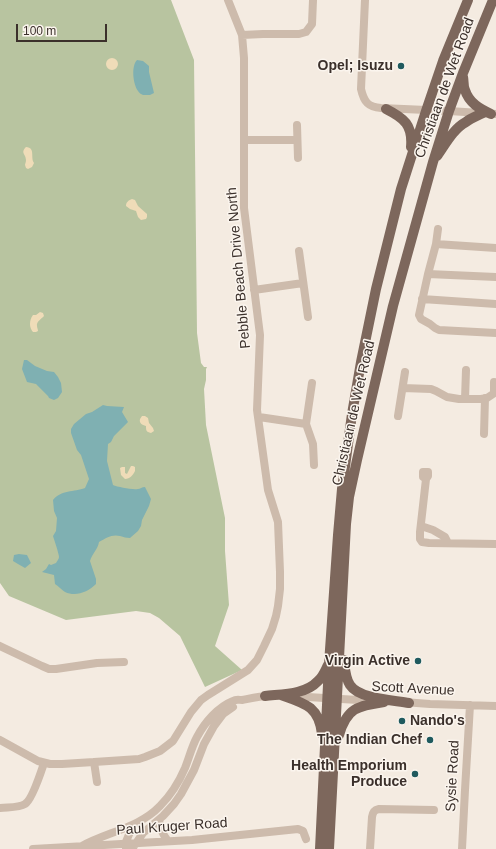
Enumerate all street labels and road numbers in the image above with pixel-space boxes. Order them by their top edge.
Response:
street label: Christiaan de Wet Road [412,15,478,161]
street label: Pebble Beach Drive North [224,187,254,349]
street label: Christiaan de Wet Road [329,339,379,487]
street label: Scott Avenue [371,678,455,700]
street label: Sysie Road [443,740,463,812]
street label: Paul Kruger Road [116,815,228,839]

